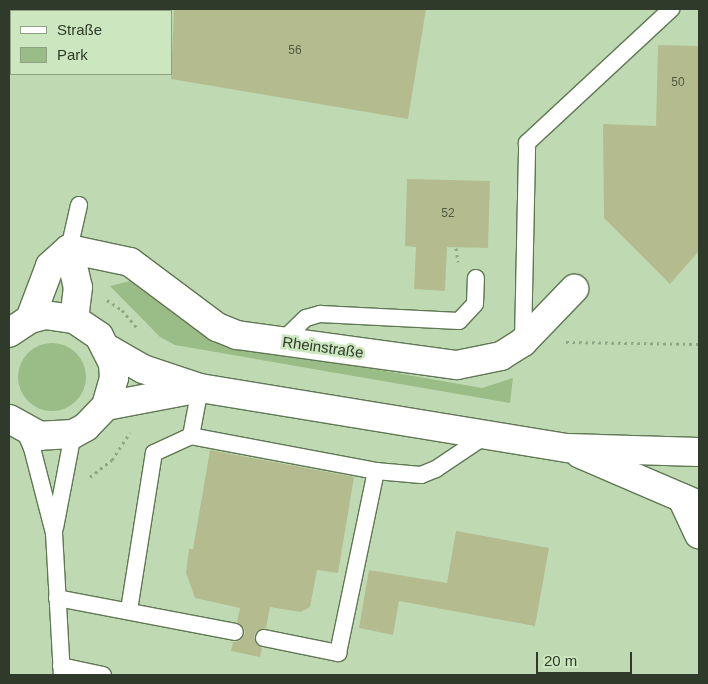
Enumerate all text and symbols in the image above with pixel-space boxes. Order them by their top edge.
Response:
legend [10,10,172,75]
text: Straße [57,21,102,38]
house number: 56 [288,44,302,58]
text: Park [57,46,88,63]
house number: 50 [671,76,685,90]
house number: 52 [441,207,455,221]
street label: Rheinstraße [281,332,365,362]
scale bar [538,642,634,674]
text: 20 m [544,652,577,669]

